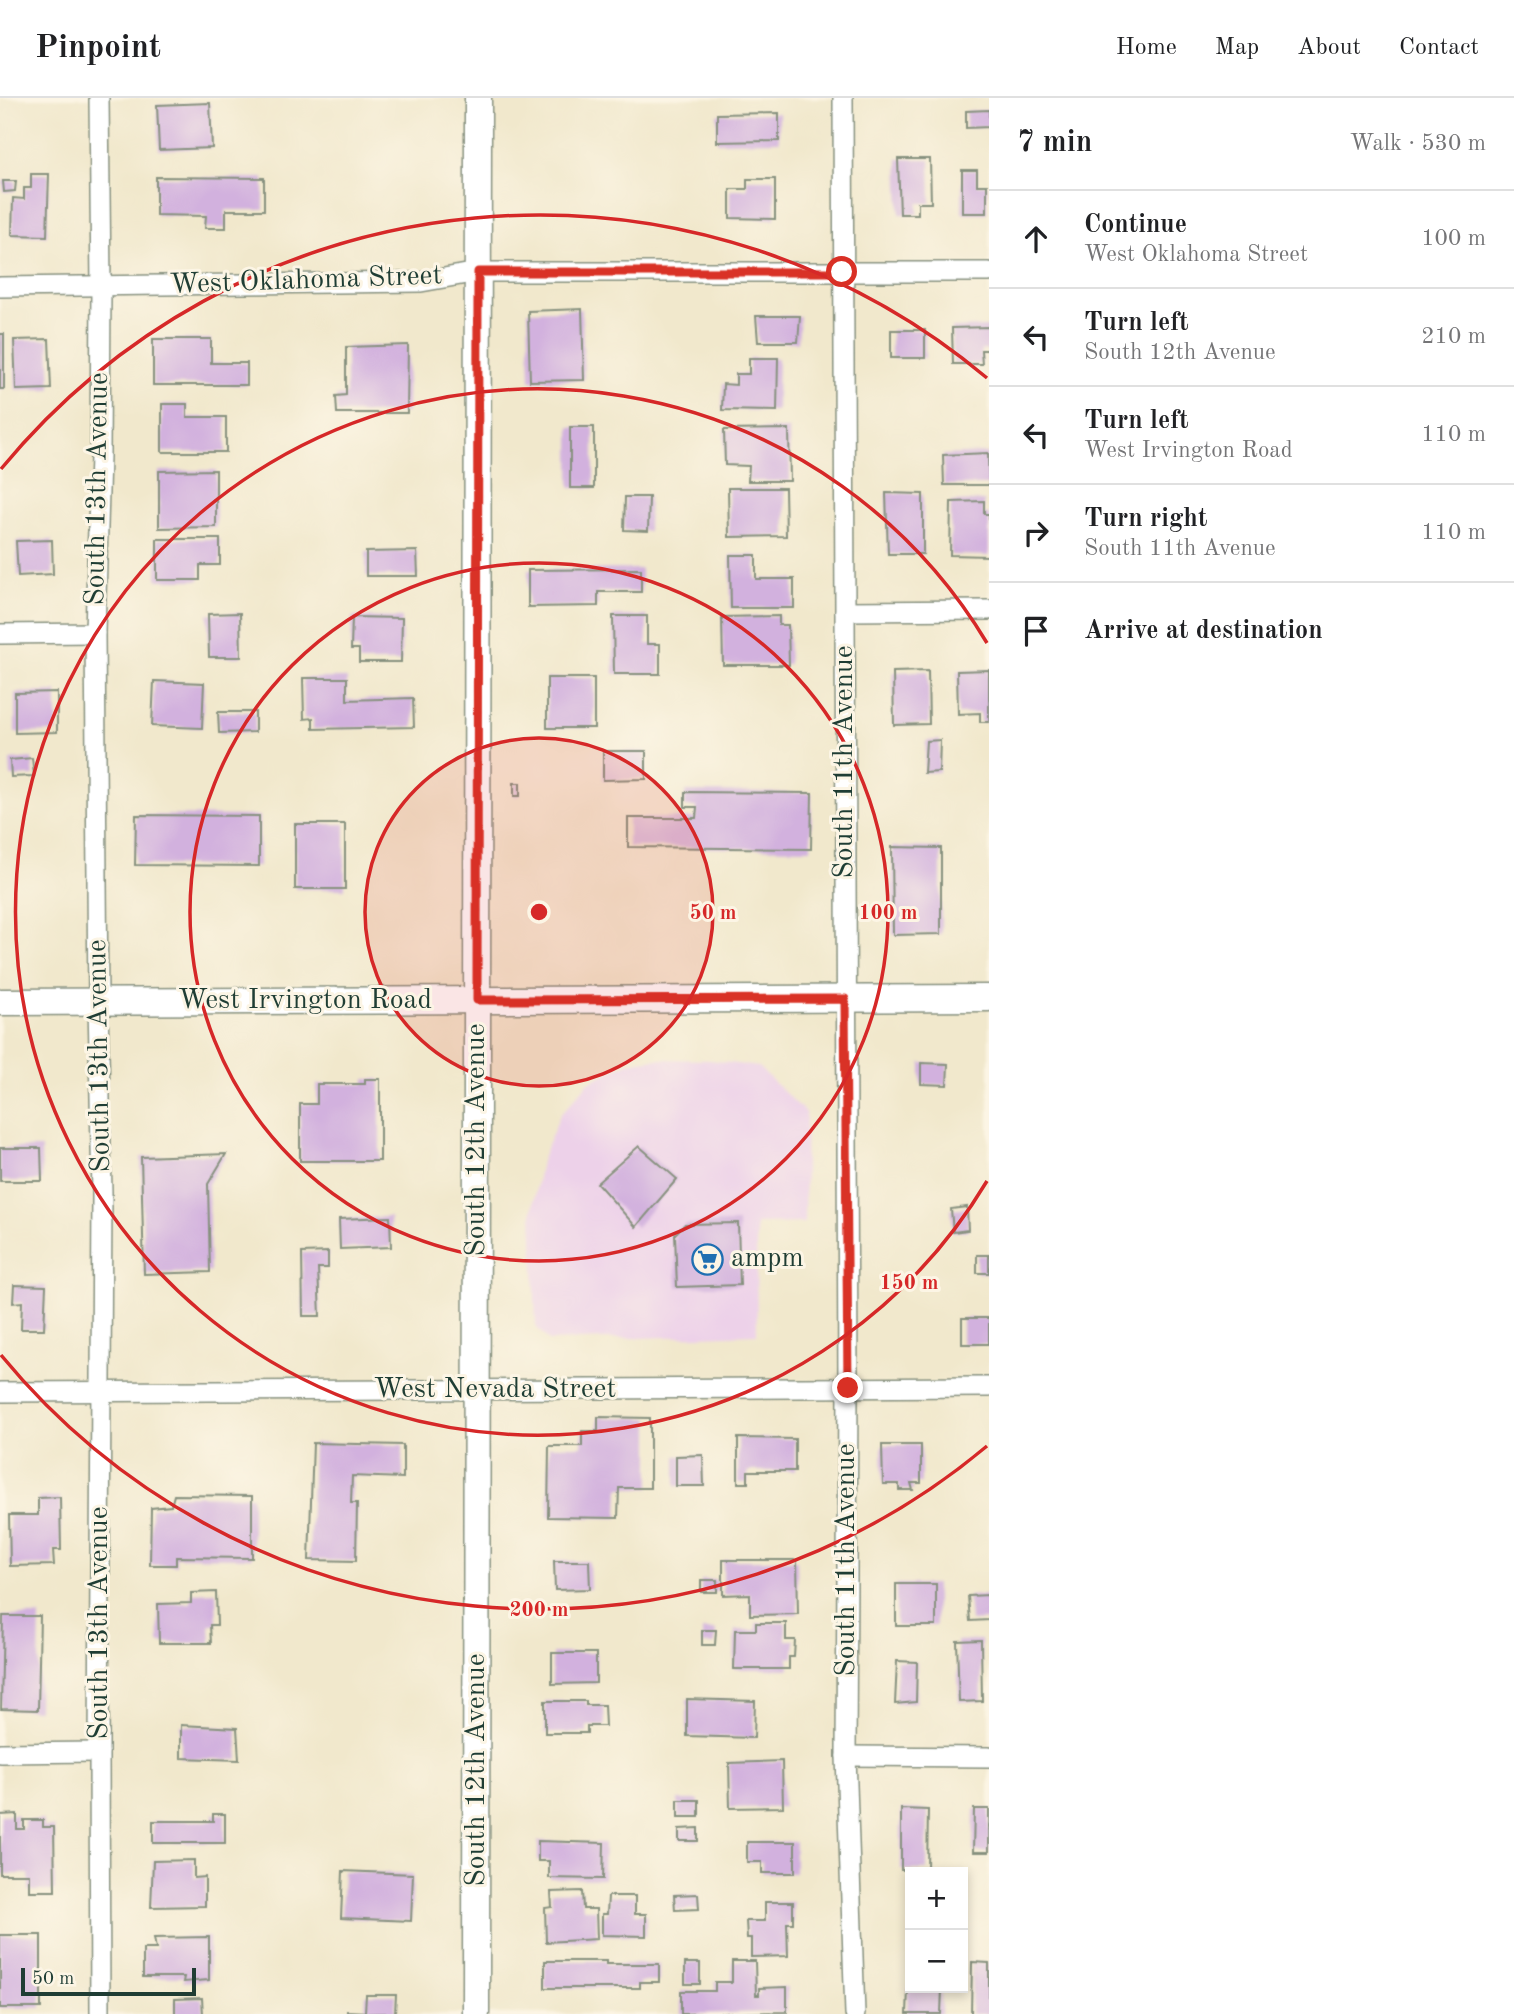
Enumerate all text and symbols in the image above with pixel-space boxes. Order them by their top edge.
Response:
text: Pinpoint [35,32,161,65]
text: Home [1116,36,1177,60]
text: Map [1215,36,1259,60]
text: About [1297,36,1361,60]
text: Contact [1399,36,1479,60]
text: 7 min [1017,128,1092,158]
text: Walk · 530 m [1350,132,1486,155]
text: Continue [1084,212,1187,238]
icon: ahead [1017,220,1055,258]
text: 100 m [1421,227,1486,250]
text: West Oklahoma Street [1084,243,1308,266]
route start [826,256,857,287]
street label: West Oklahoma Street [169,262,443,300]
text: Turn left [1084,310,1189,336]
icon: left [1017,318,1055,356]
text: 210 m [1421,325,1486,348]
text: South 12th Avenue [1084,341,1276,364]
street label: South 13th Avenue [82,372,114,606]
text: Turn left [1084,408,1189,434]
icon: left [1017,416,1055,454]
text: 110 m [1421,423,1486,446]
text: West Irvington Road [1084,439,1293,462]
text: Turn right [1084,506,1207,532]
icon: right [1017,514,1055,552]
text: 110 m [1421,521,1486,544]
text: South 11th Avenue [1084,537,1276,560]
icon: arrive [1017,612,1055,650]
text: Arrive at destination [1084,618,1323,644]
street label: South 11th Avenue [831,645,859,879]
centre of rings [527,900,551,924]
text: 50 m [689,903,737,924]
text: 100 m [858,903,918,924]
street label: South 13th Avenue [84,939,116,1173]
street label: West Irvington Road [178,987,432,1015]
street label: South 12th Avenue [463,1023,491,1257]
supermarket icon: ampm [691,1242,725,1276]
place label: ampm [731,1245,804,1273]
text: 150 m [879,1273,939,1294]
route end [832,1372,863,1403]
street label: West Nevada Street [374,1376,616,1404]
street label: South 11th Avenue [833,1443,861,1677]
street label: South 13th Avenue [86,1506,114,1740]
text: 200 m [509,1600,569,1621]
street label: South 12th Avenue [463,1653,491,1887]
map controls [905,1867,968,1993]
button: + [905,1867,968,1930]
button: − [905,1930,968,1993]
scale bar [21,1965,196,1997]
text: 50 m [32,1970,74,1989]

